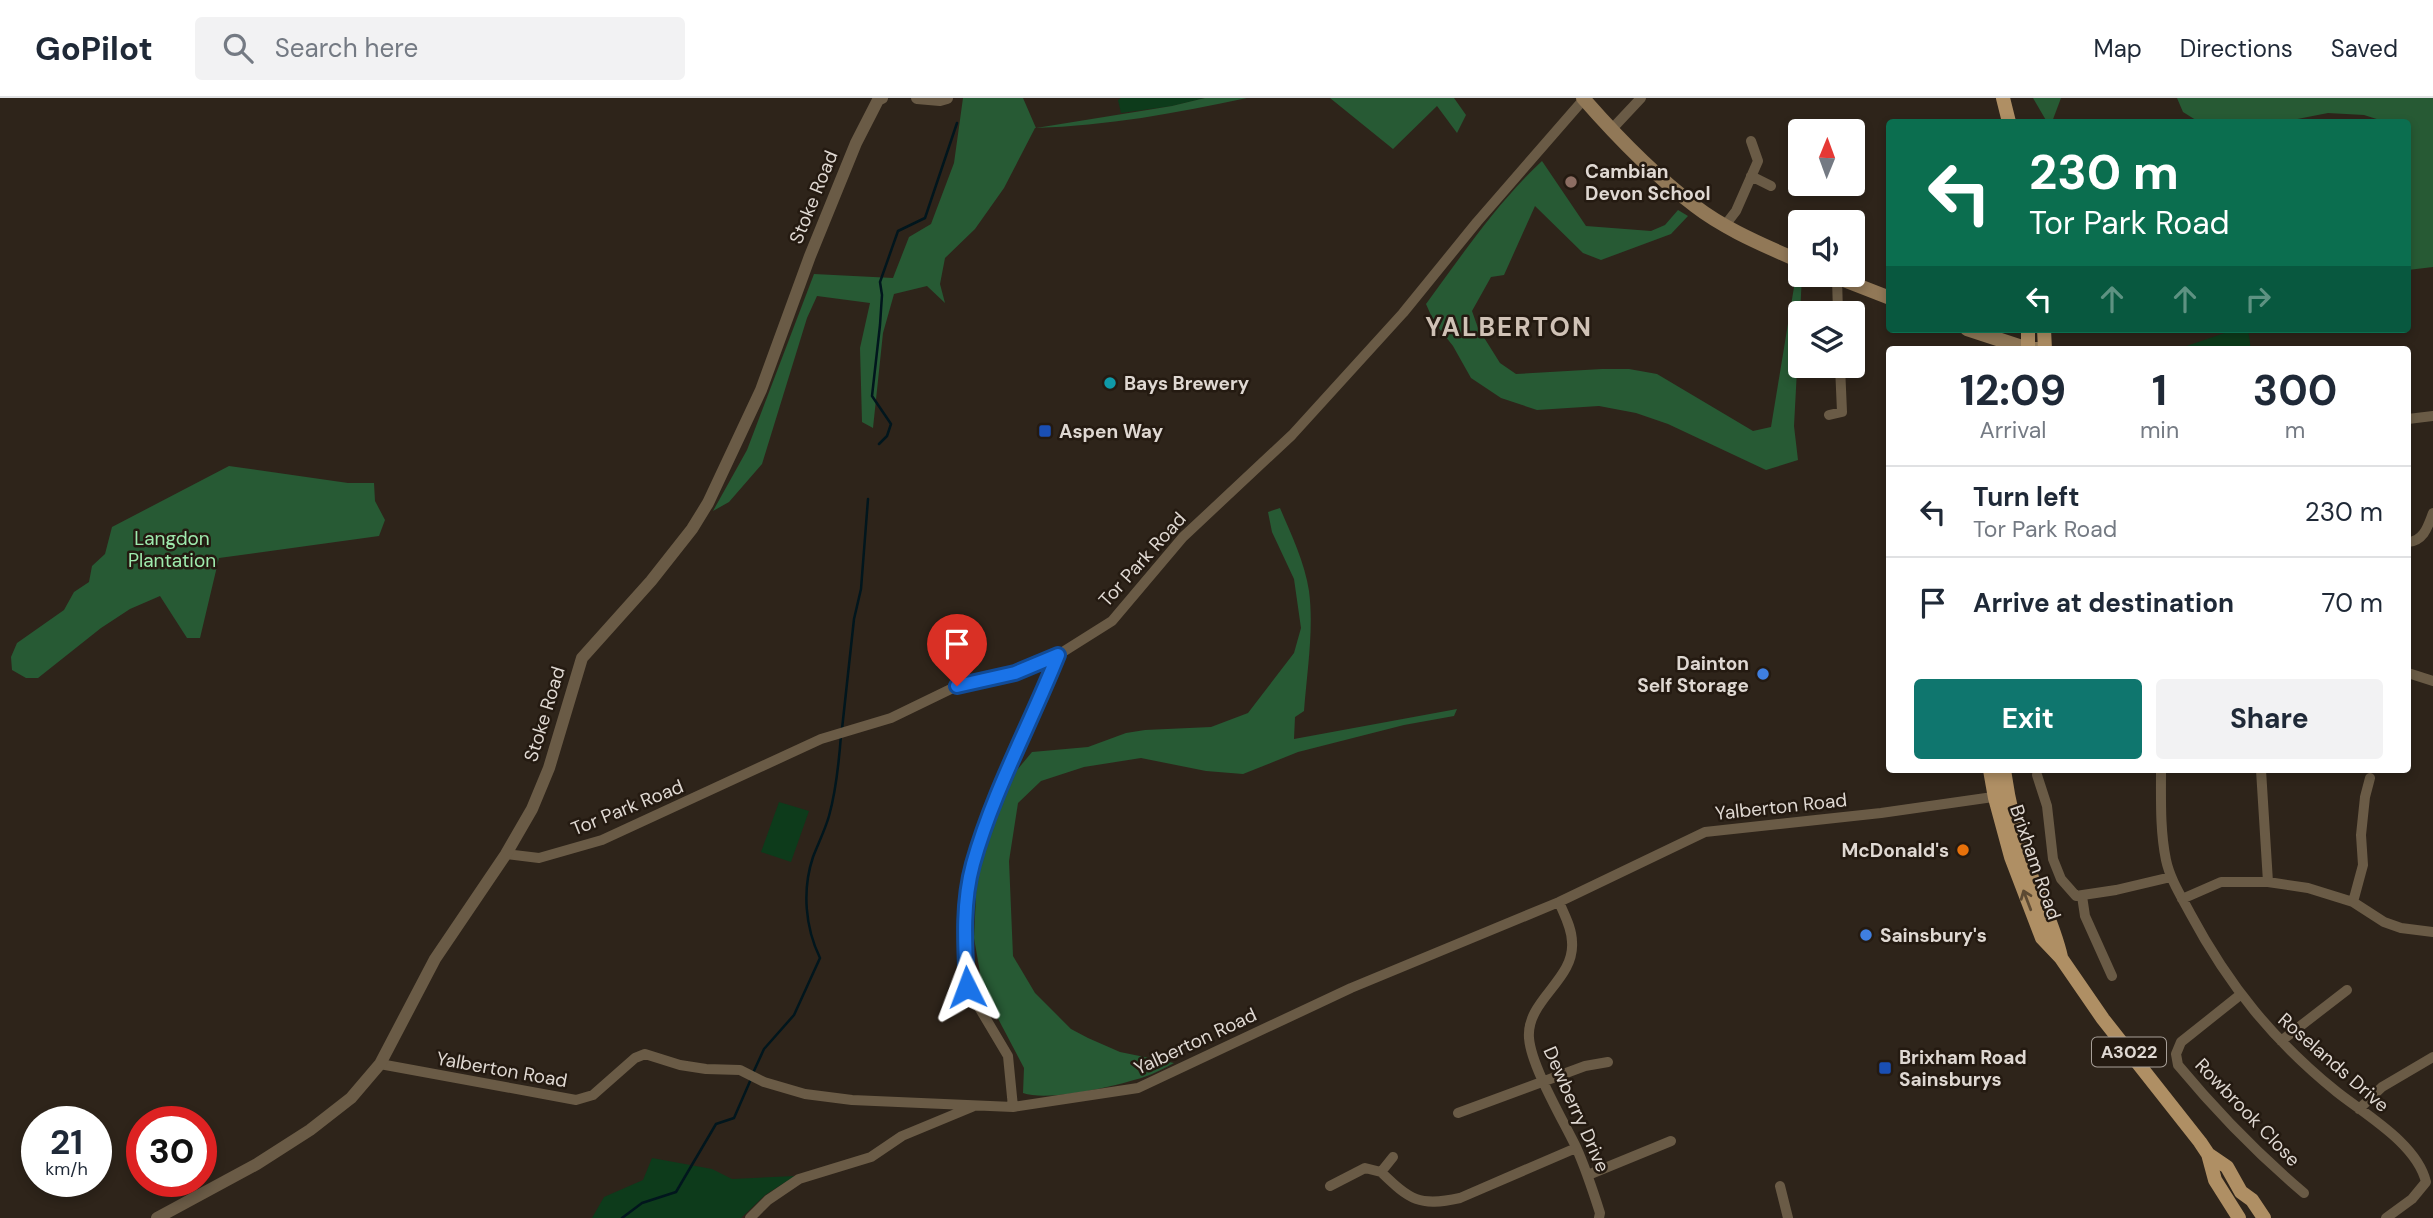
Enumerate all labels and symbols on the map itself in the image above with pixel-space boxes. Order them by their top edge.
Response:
north arrow [1788,119,1866,196]
street label: Stoke Road [783,147,843,248]
place label: Cambian Devon School [1585,159,1711,206]
marker: Cambian Devon School [1563,174,1579,190]
district label: YALBERTON [1425,310,1593,344]
place label: Bays Brewery [1124,371,1250,396]
marker: Bays Brewery [1102,375,1118,391]
place label: Aspen Way [1059,419,1164,444]
marker: Aspen Way [1037,423,1053,439]
street label: Tor Park Road [1093,507,1192,612]
park label: Langdon Plantation [128,526,216,573]
pin [927,614,987,686]
place label: Dainton Self Storage [1637,651,1749,698]
street label: Stoke Road [518,663,571,765]
marker: Dainton Self Storage [1755,666,1771,682]
street label: Tor Park Road [567,774,687,841]
street label: Yalberton Road [1714,787,1848,826]
street label: Brixham Road [2004,801,2067,923]
place label: McDonald's [1841,838,1949,863]
marker: McDonald's [1955,842,1971,858]
one-way arrow [2020,890,2033,911]
place label: Sainsbury's [1880,923,1987,948]
marker: Sainsbury's [1858,927,1874,943]
position arrow [930,950,1004,1024]
street label: Yalberton Road [1130,1002,1261,1081]
street label: Roselands Drive [2273,1007,2394,1118]
road number: A3022 [2092,1037,2166,1066]
street label: Dewberry Drive [1538,1042,1615,1176]
place label: Brixham Road Sainsburys [1899,1045,2027,1092]
street label: Yalberton Road [434,1046,569,1093]
street label: Rowbrook Close [2190,1053,2306,1172]
marker: Brixham Road Sainsburys [1877,1060,1893,1076]
speed limit sign: 30 [126,1106,217,1197]

